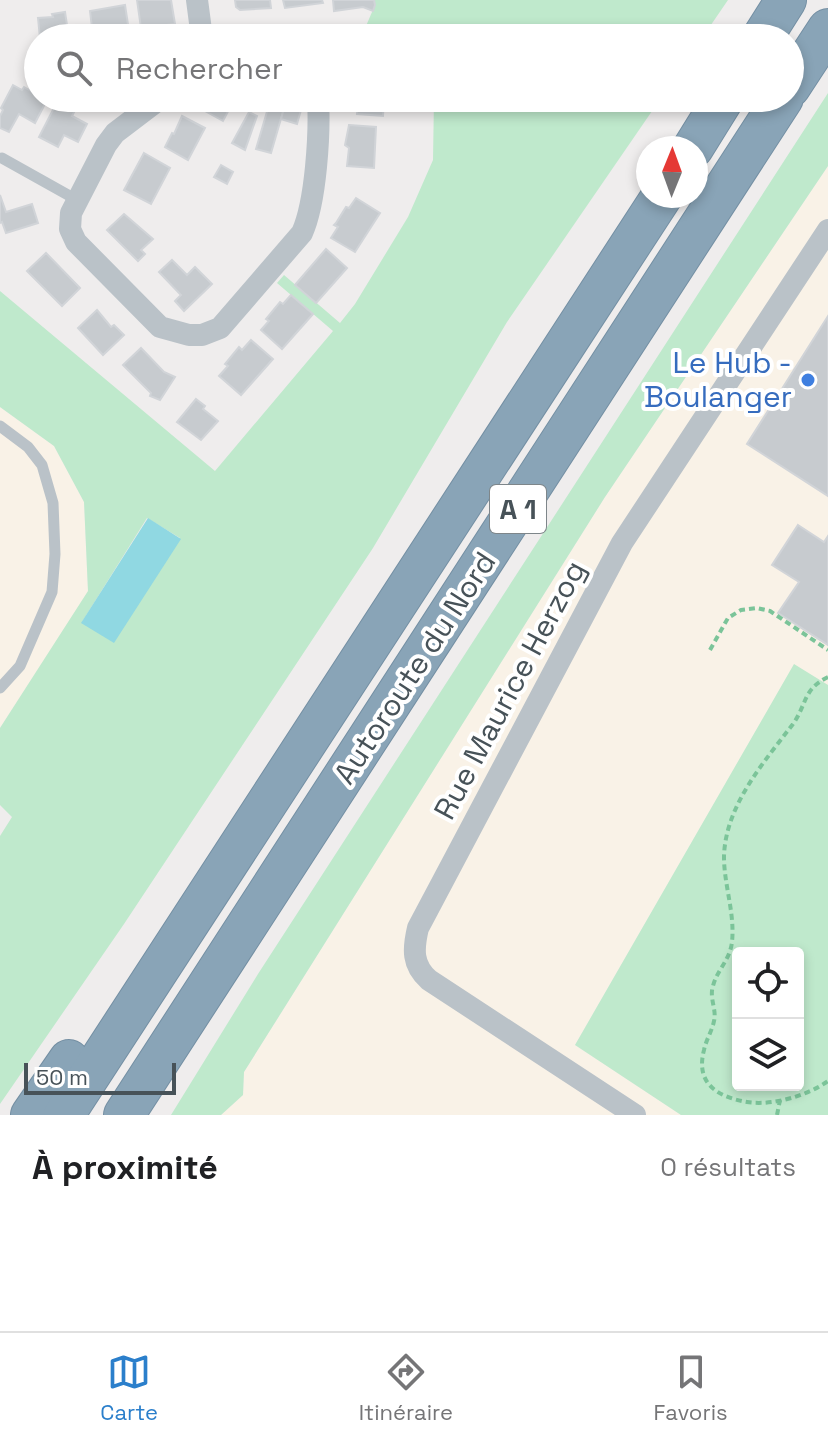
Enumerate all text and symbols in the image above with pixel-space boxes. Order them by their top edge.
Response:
search box [24,24,804,112]
icon: search [52,46,96,90]
text: Rechercher [116,49,283,88]
north arrow [636,136,708,208]
place label: Le Hub - Boulanger [644,343,792,416]
marker: Le Hub - Boulanger [799,371,817,389]
road number: A 1 [490,485,546,533]
street label: Autoroute du Nord [325,544,504,791]
street label: Rue Maurice Herzog [425,554,594,826]
map controls [732,947,804,1091]
button: locate [732,947,804,1019]
button: layers [732,1019,804,1091]
scale bar [24,1059,176,1095]
text: 50 m [36,1063,88,1091]
text: À proximité [32,1146,218,1189]
text: 0 résultats [660,1150,796,1184]
tab: Carte [100,1350,158,1426]
tab: Itinéraire [359,1350,453,1426]
tab: Favoris [654,1350,728,1426]

